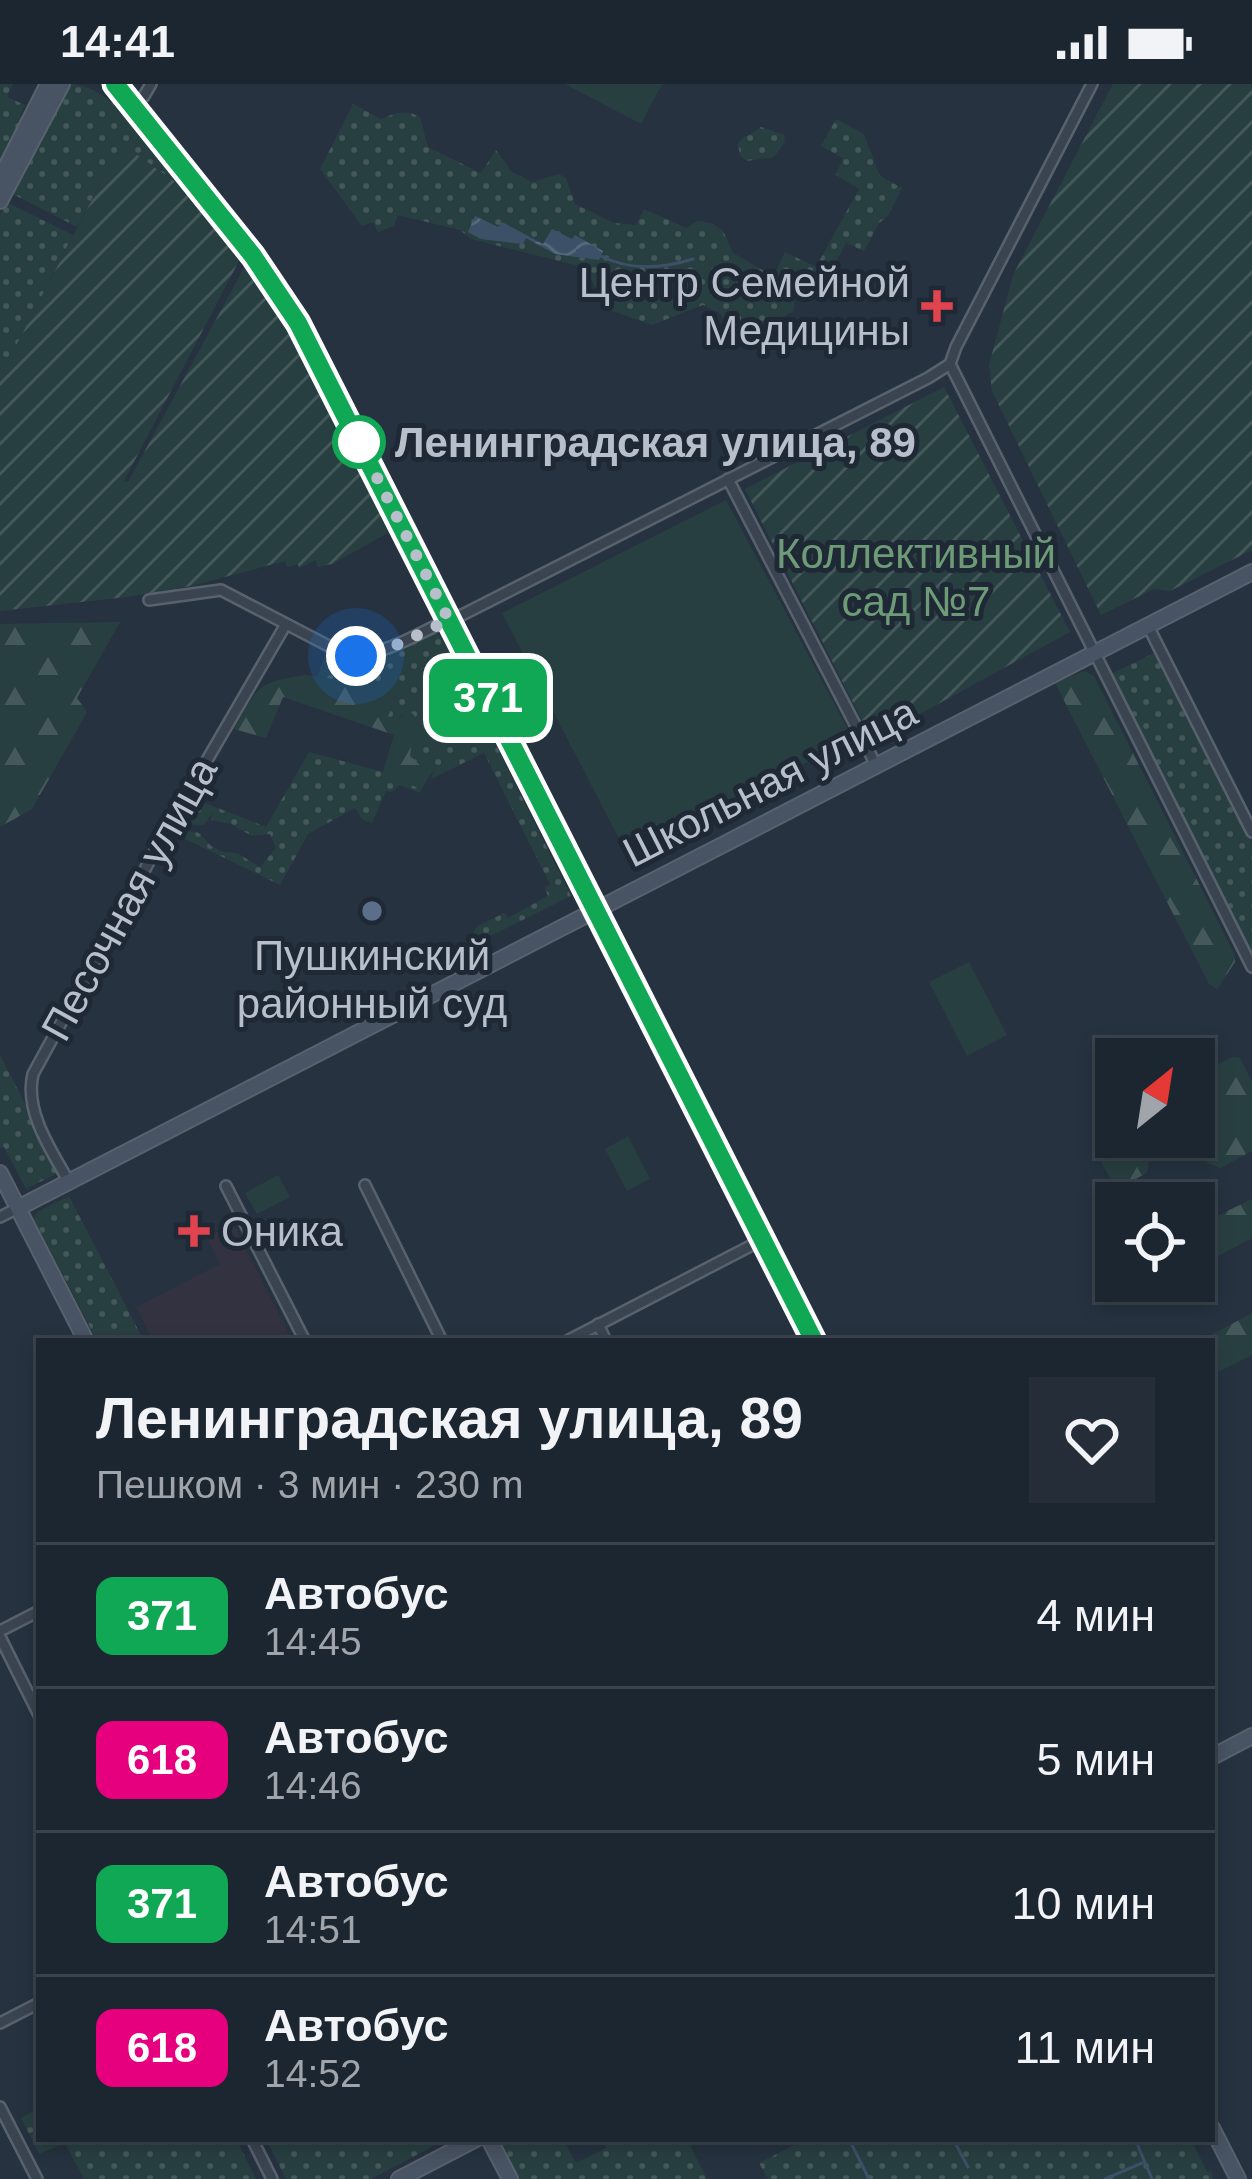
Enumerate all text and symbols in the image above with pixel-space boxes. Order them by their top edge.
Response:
text: 14:41 [60,16,175,67]
place label: Центр Семейной Медицины [579,259,910,354]
marker: Центр Семейной Медицины [921,290,953,322]
marker: Ленинградская улица, 89 [334,417,384,467]
place label: Ленинградская улица, 89 [395,419,916,466]
park label: Коллективный сад №7 [776,530,1056,625]
your location [326,626,386,686]
line badge: 371 [419,659,557,737]
text: 371 [453,674,523,721]
street label: Школьная улица [616,688,925,876]
street label: Песочная улица [32,749,226,1048]
marker: Пушкинский районный суд [359,898,385,924]
place label: Пушкинский районный суд [237,932,507,1027]
north arrow [1095,1038,1215,1158]
map controls [1095,1038,1215,1302]
button: locate [1095,1182,1215,1302]
place label: Оника [221,1208,344,1255]
marker: Оника [178,1215,210,1247]
button: heart [1029,1377,1155,1503]
text: Ленинградская улица, 89 [96,1386,803,1450]
text: Пешком · 3 мин · 230 m [96,1463,523,1506]
text: Автобус [264,1568,449,1619]
text: 4 мин [1037,1590,1155,1641]
text: 371 [127,1592,197,1639]
text: 14:45 [264,1620,362,1663]
text: Автобус [264,1712,449,1763]
text: 5 мин [1037,1734,1155,1785]
text: 618 [127,1736,197,1783]
text: 14:46 [264,1764,362,1807]
text: Автобус [264,1856,449,1907]
text: 10 мин [1012,1878,1155,1929]
text: 371 [127,1880,197,1927]
text: 14:51 [264,1908,362,1951]
text: Автобус [264,2000,449,2051]
text: 11 мин [1015,2022,1155,2073]
text: 618 [127,2024,197,2071]
text: 14:52 [264,2052,362,2095]

